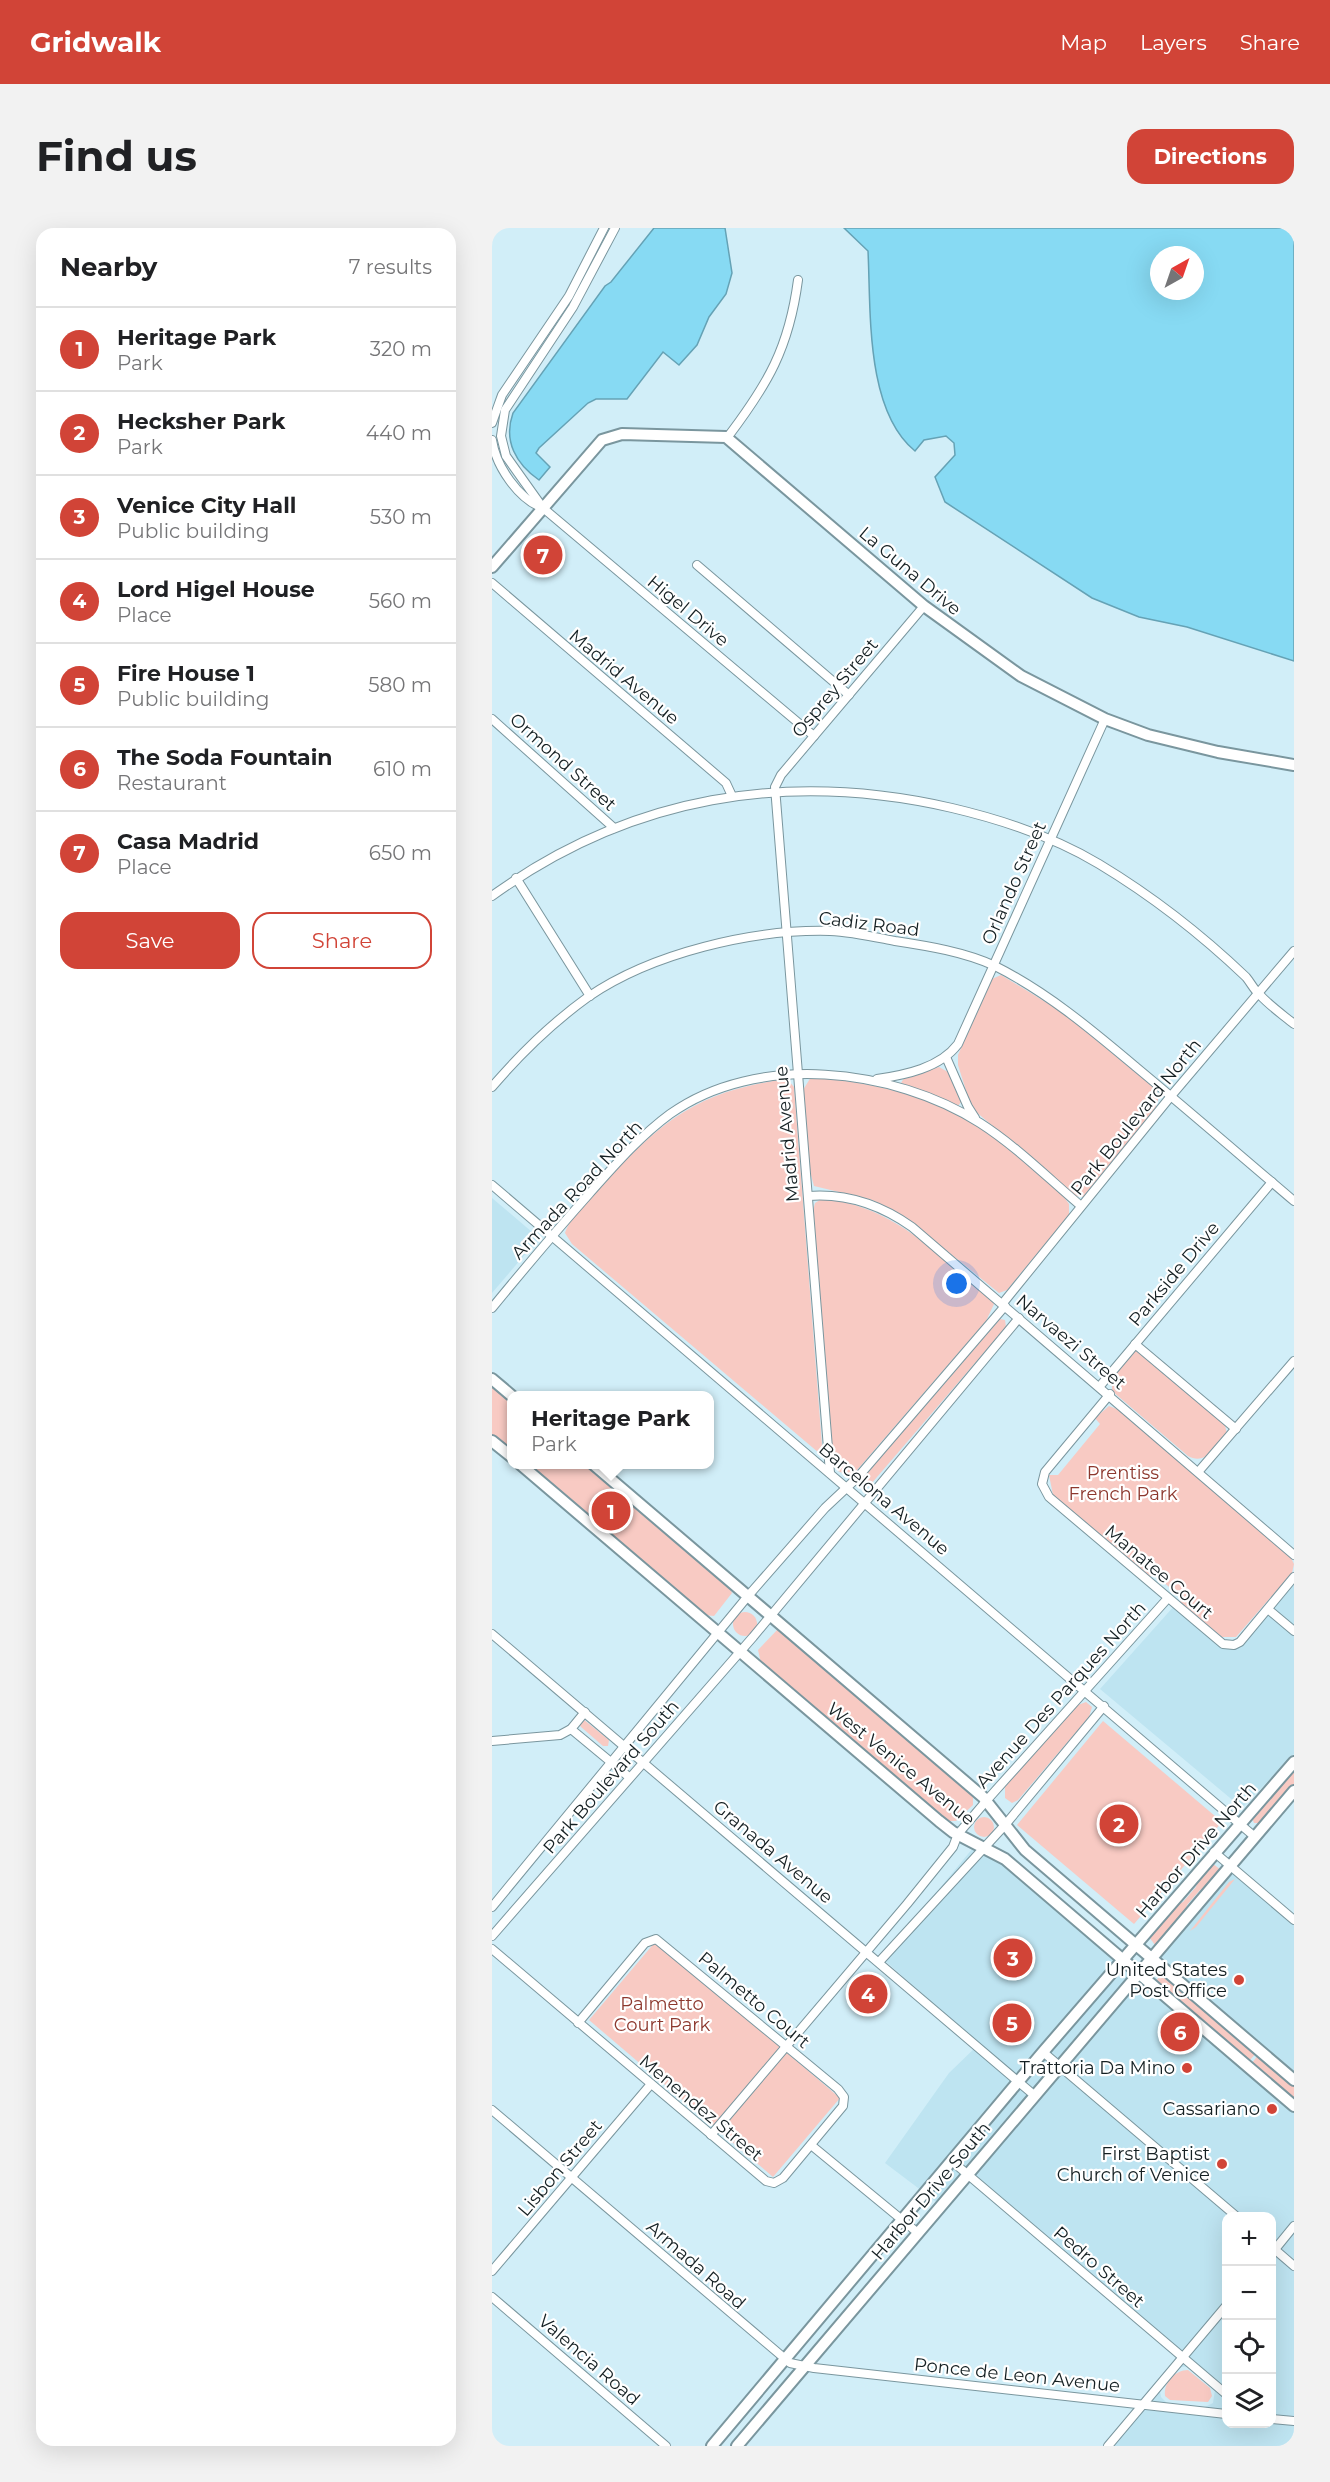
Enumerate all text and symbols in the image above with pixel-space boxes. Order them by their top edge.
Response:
text: Gridwalk [30,25,161,59]
text: Map [1060,30,1107,55]
text: Layers [1140,30,1207,55]
text: Share [1240,30,1300,55]
button: Directions [1127,129,1294,184]
text: Find us [36,130,197,182]
north arrow [1150,246,1204,300]
text: Nearby [60,251,157,283]
text: 7 results [349,255,432,279]
text: Heritage Park [117,324,276,351]
text: 1 [76,337,83,361]
text: 320 m [370,337,432,361]
text: Park [117,351,163,375]
text: Hecksher Park [117,408,285,435]
text: 2 [74,421,85,445]
text: 440 m [366,421,432,445]
text: Park [117,435,163,459]
text: Venice City Hall [117,492,296,519]
text: 3 [74,505,85,529]
text: 530 m [370,505,432,529]
text: Public building [117,519,270,543]
street label: La Guna Drive [854,522,966,620]
pin: 7 [524,532,562,578]
street label: Higel Drive [643,571,733,651]
text: Lord Higel House [117,576,315,603]
text: 4 [73,589,86,613]
text: 560 m [369,589,432,613]
text: Place [117,603,172,627]
street label: Madrid Avenue [565,625,684,729]
street label: Osprey Street [787,634,883,742]
text: Fire House 1 [117,660,255,687]
text: 5 [74,673,85,697]
text: 580 m [368,673,432,697]
text: Public building [117,687,270,711]
street label: Ormond Street [505,708,621,816]
text: The Soda Fountain [117,744,333,771]
text: 6 [73,757,86,781]
text: 610 m [373,757,432,781]
text: Restaurant [117,771,227,795]
street label: Orlando Street [977,818,1051,948]
text: Casa Madrid [117,828,259,855]
text: 7 [73,841,86,865]
text: 650 m [369,841,432,865]
text: Place [117,855,172,879]
street label: Cadiz Road [817,907,921,941]
button: Save [60,912,240,969]
button: Share [252,912,432,969]
street label: Park Boulevard North [1066,1034,1206,1200]
street label: Madrid Avenue [770,1065,804,1203]
street label: Armada Road North [507,1116,647,1264]
street label: Parkside Drive [1124,1217,1224,1331]
your location [942,1269,971,1298]
street label: Narvaezi Street [1012,1290,1130,1394]
popup [507,1391,714,1469]
text: Heritage Park [531,1405,690,1432]
text: Park [531,1432,577,1456]
street label: Barcelona Avenue [814,1438,954,1560]
park label: Prentiss French Park [1068,1462,1178,1505]
pin: 1 [592,1488,630,1534]
street label: Manatee Court [1100,1520,1218,1624]
street label: Avenue Des Parques North [971,1597,1151,1793]
street label: Park Boulevard South [538,1696,684,1858]
street label: West Venice Avenue [823,1698,979,1830]
street label: Harbor Drive North [1131,1778,1261,1922]
street label: Granada Avenue [709,1796,837,1908]
pin: 2 [1100,1802,1138,1846]
pin: 3 [994,1936,1032,1980]
street label: Palmetto Court [694,1947,814,2053]
place label: United States Post Office [1106,1959,1227,2002]
pin: 4 [848,1972,887,2016]
marker: United States Post Office [1232,1973,1246,1987]
park label: Palmetto Court Park [614,1993,710,2036]
pin: 5 [992,2000,1032,2046]
pin: 6 [1160,2010,1200,2054]
street label: Menendez Street [635,2050,767,2166]
place label: Trattoria Da Mino [1020,2057,1175,2079]
marker: Trattoria Da Mino [1180,2061,1194,2075]
place label: Cassariano [1163,2098,1260,2120]
marker: Cassariano [1265,2102,1279,2116]
street label: Lisbon Street [513,2115,607,2221]
street label: Harbor Drive South [867,2117,995,2265]
place label: First Baptist Church of Venice [1057,2143,1210,2186]
marker: First Baptist Church of Venice [1215,2157,1229,2171]
map controls [1222,2212,1276,2428]
button: + [1222,2212,1276,2266]
street label: Armada Road [642,2216,750,2314]
street label: Pedro Street [1049,2222,1149,2312]
button: − [1222,2266,1276,2320]
street label: Valencia Road [534,2310,644,2410]
button: locate [1222,2320,1276,2374]
street label: Ponce de Leon Avenue [913,2353,1121,2397]
button: layers [1222,2374,1276,2428]

